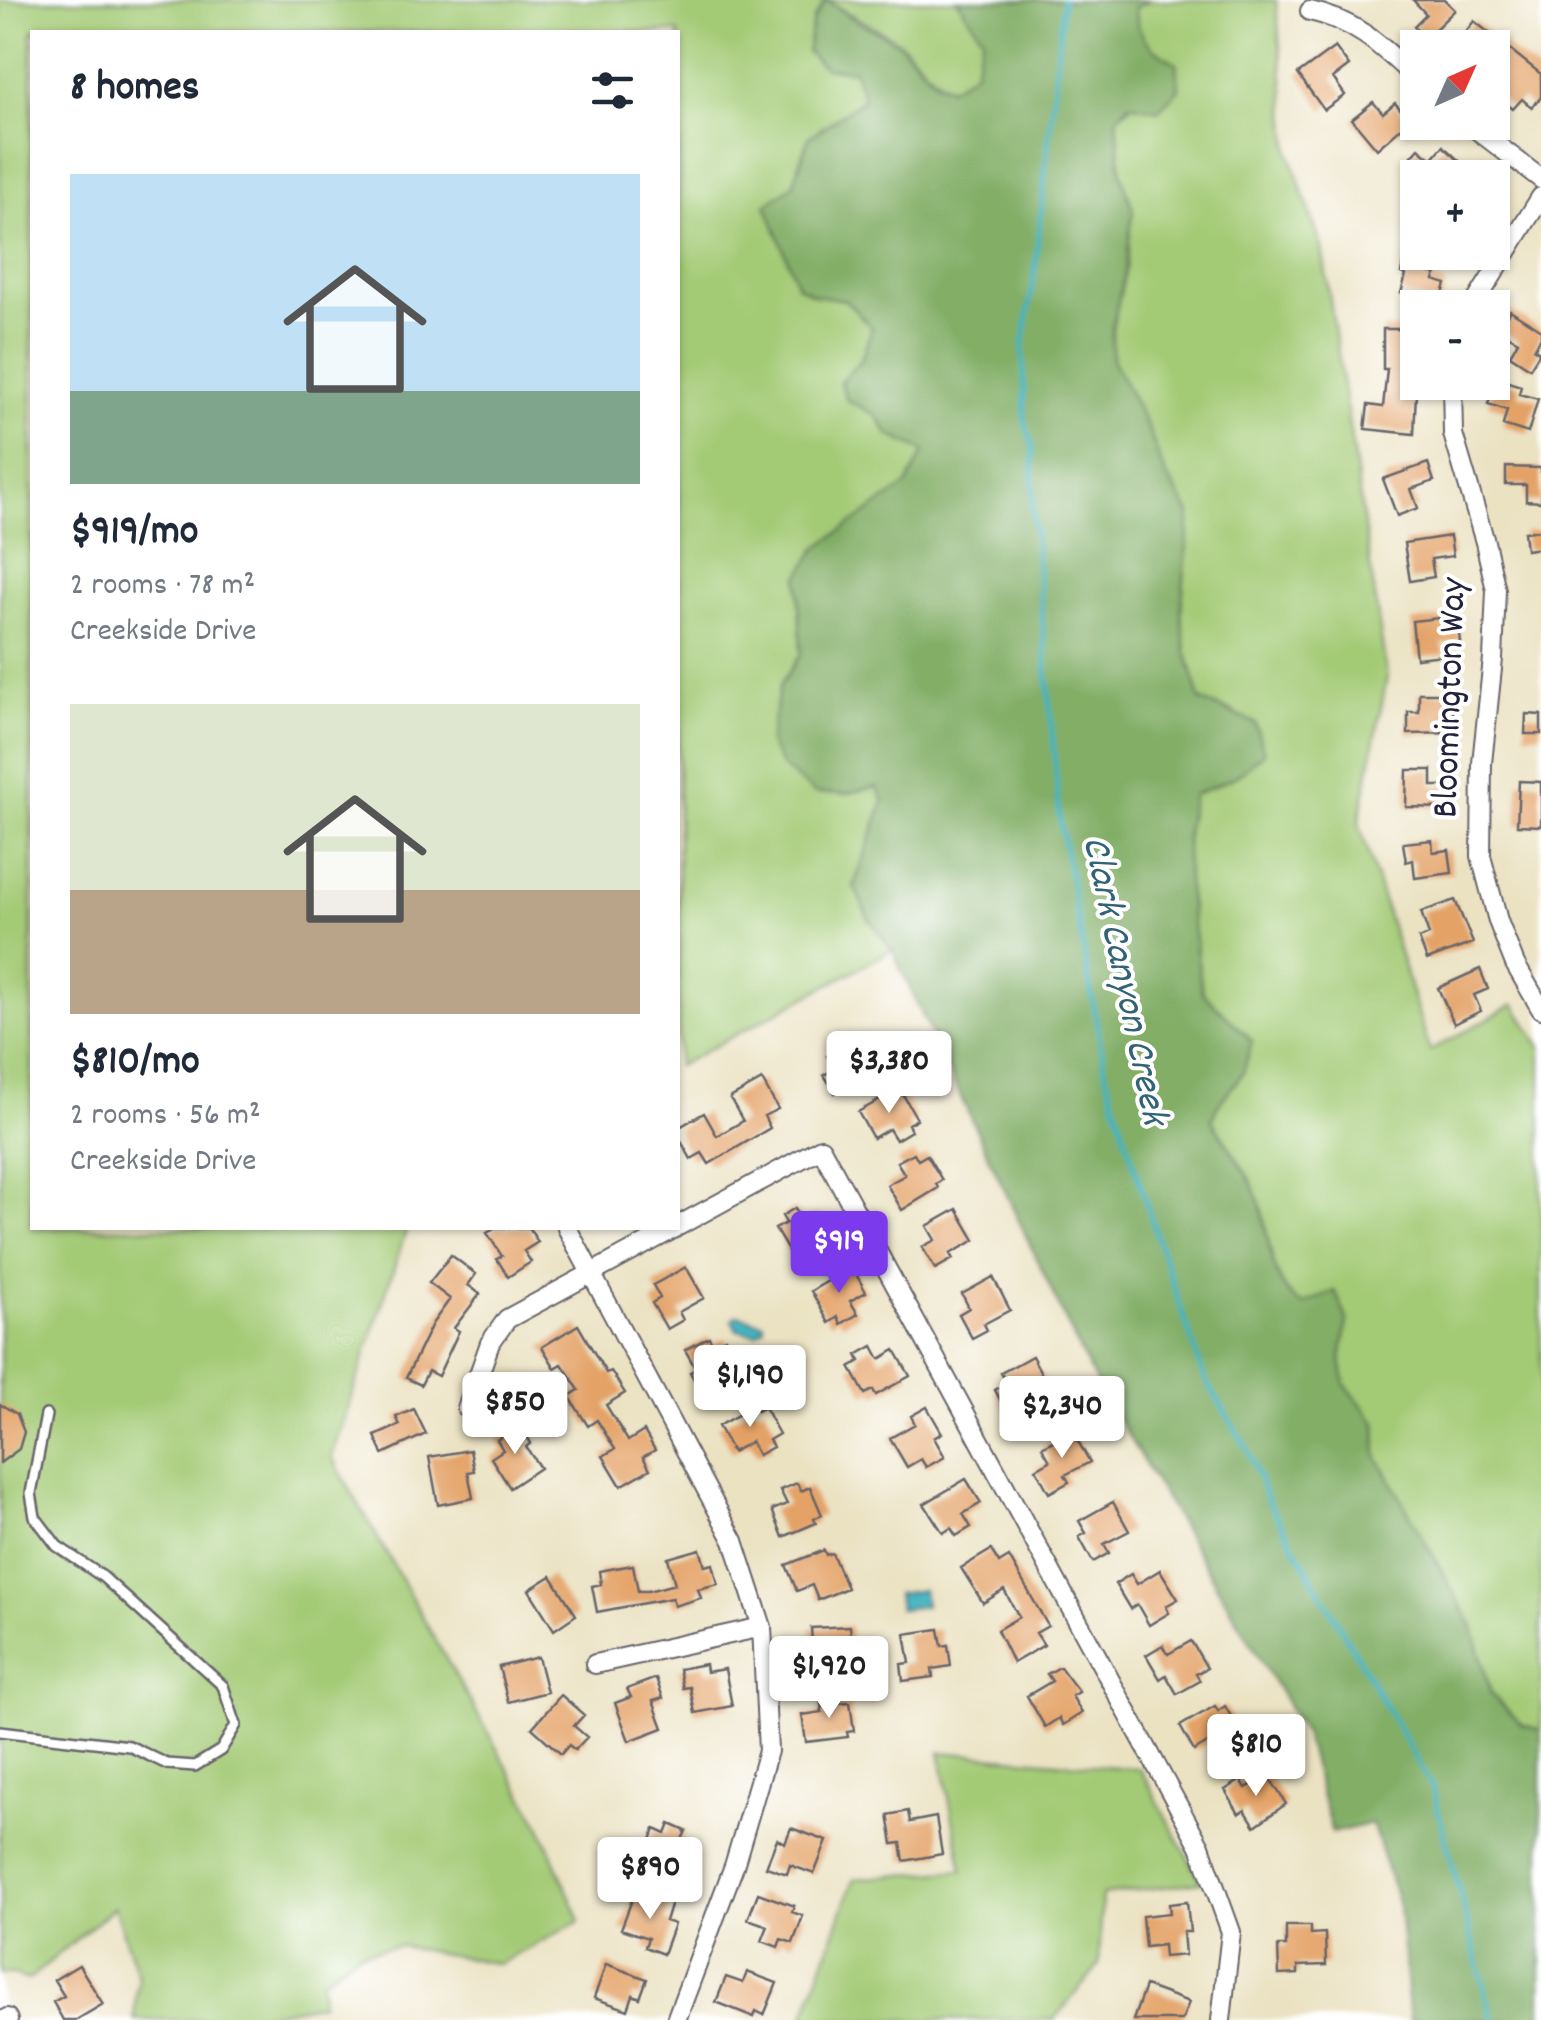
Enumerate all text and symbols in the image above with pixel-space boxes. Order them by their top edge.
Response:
north arrow [1400,30,1510,140]
map controls [1400,30,1510,400]
text: 8 homes [70,60,199,120]
icon: filters [585,63,640,118]
button: + [1400,160,1510,270]
icon: home [265,239,445,419]
button: − [1400,290,1510,400]
text: $919/mo [70,504,198,564]
text: 2 rooms · 78 m² [70,564,255,610]
street label: Bloomington Way [1420,576,1484,819]
text: Creekside Drive [70,610,256,656]
icon: home [265,769,445,949]
water label: Clark Canyon Creek [1064,832,1181,1134]
pin: $3,380 [808,1031,970,1116]
text: $810/mo [70,1034,200,1094]
text: $3,380 [849,1040,930,1086]
text: 2 rooms · 56 m² [70,1094,261,1140]
text: Creekside Drive [70,1140,256,1186]
pin: $919 [780,1211,898,1296]
text: $919 [813,1220,865,1266]
pin: $1,190 [669,1345,831,1430]
text: $1,190 [716,1354,784,1400]
pin: $850 [456,1372,574,1457]
pin: $2,340 [981,1376,1143,1461]
text: $850 [484,1381,546,1427]
text: $2,340 [1021,1385,1103,1431]
pin: $1,920 [748,1636,910,1721]
text: $1,920 [791,1645,867,1691]
pin: $810 [1197,1714,1315,1799]
text: $810 [1229,1723,1283,1769]
pin: $890 [591,1837,709,1922]
text: $890 [619,1846,681,1892]

